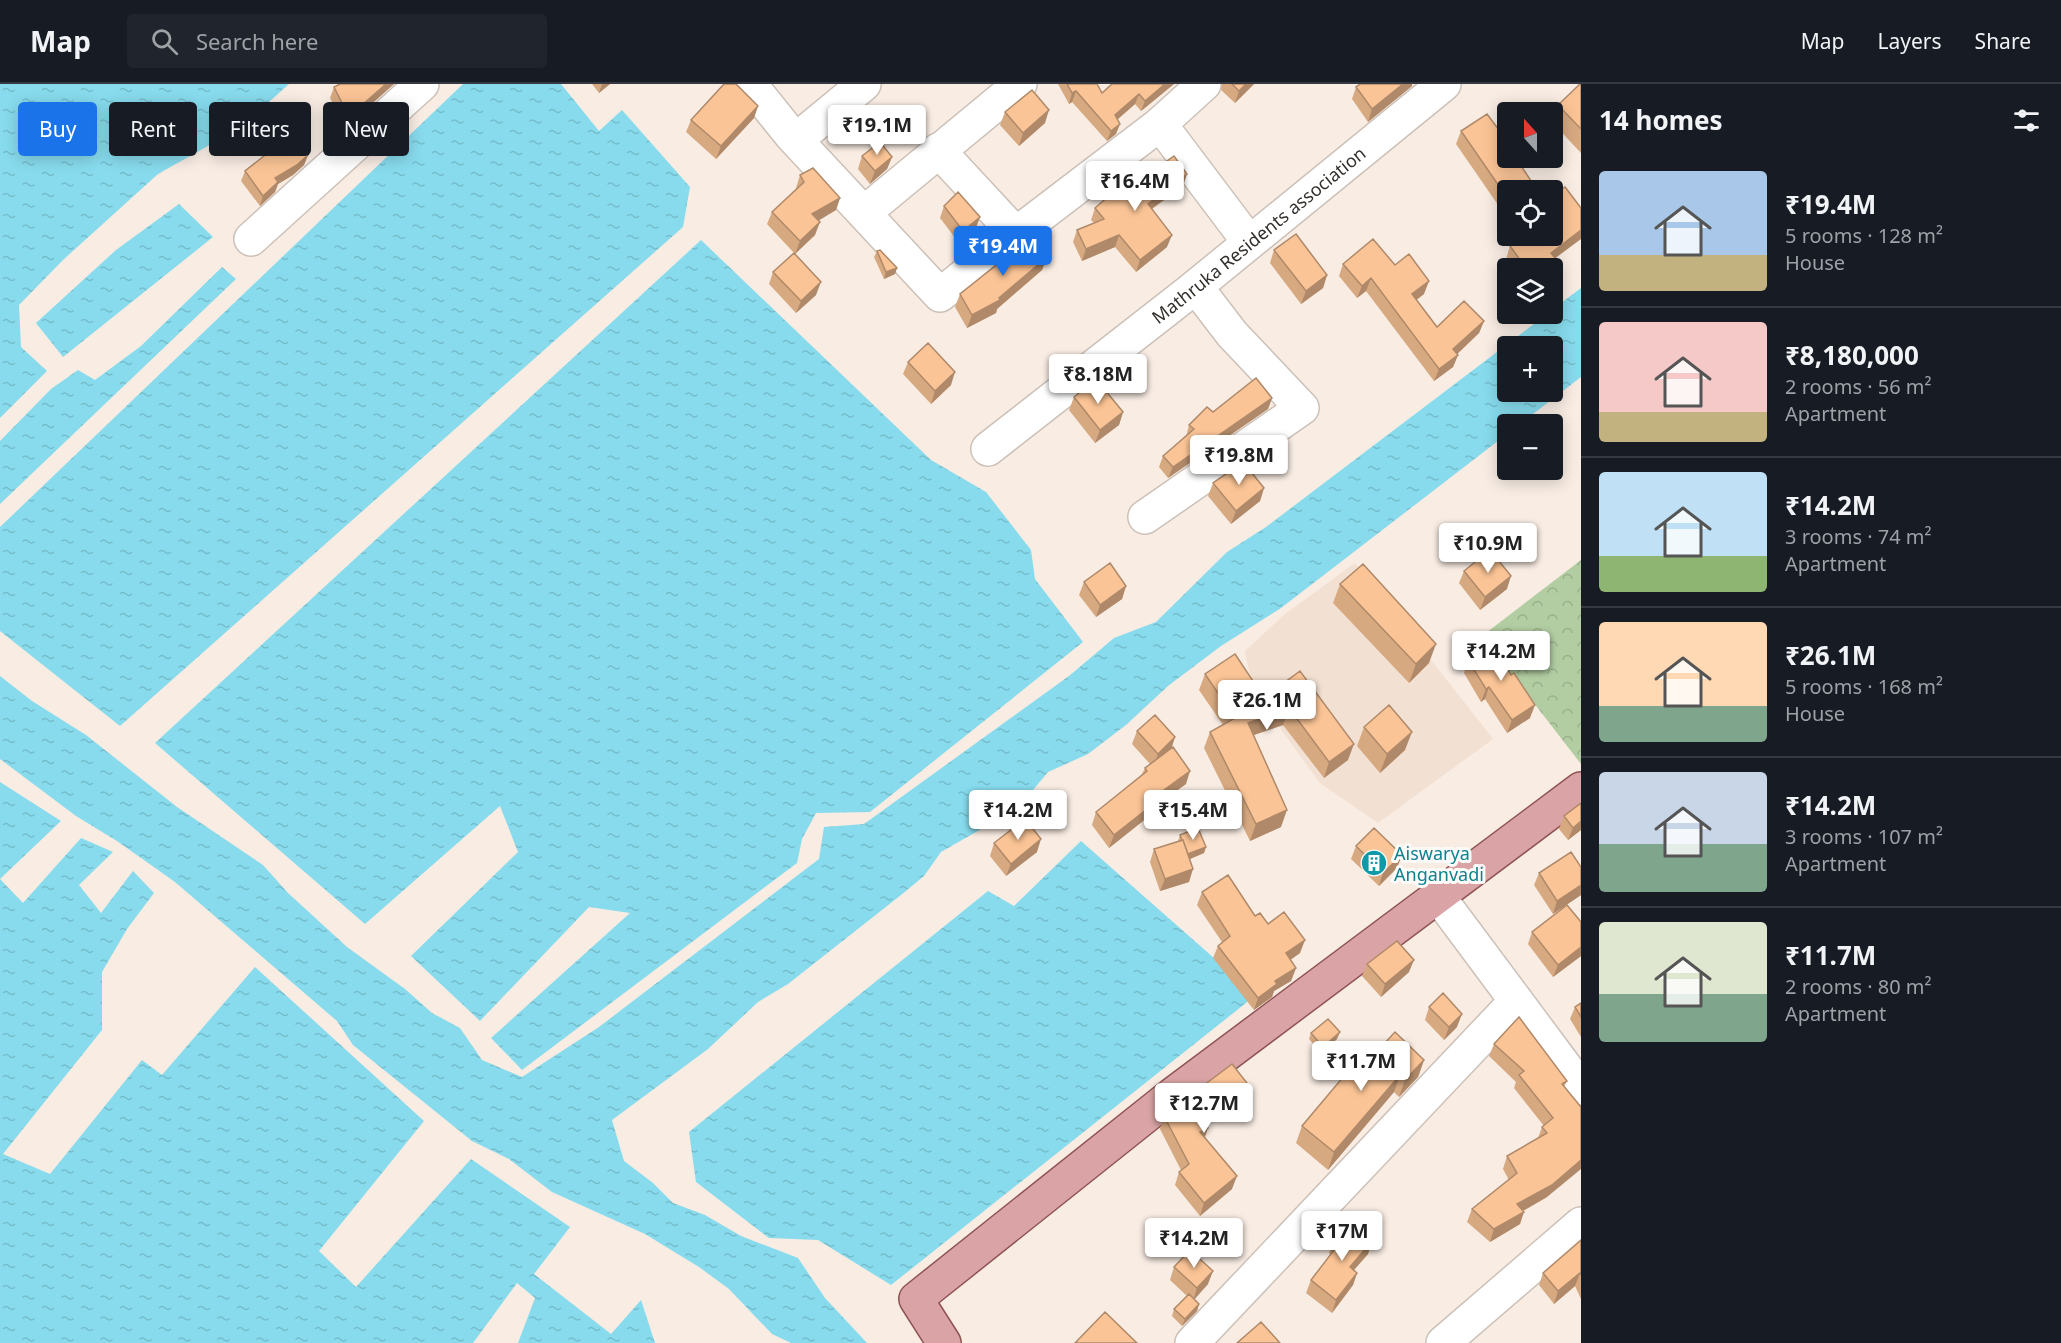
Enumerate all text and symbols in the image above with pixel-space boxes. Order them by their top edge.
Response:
search box [127,14,547,68]
text: Map [30,22,91,60]
icon: search [148,25,181,58]
text: Search here [196,26,318,56]
text: Map [1801,27,1845,55]
text: Layers [1878,27,1942,55]
text: Share [1975,27,2031,55]
chip: Buy [18,102,97,156]
chip: Rent [109,102,197,156]
chip: Filters [209,102,311,156]
chip: New [323,102,409,156]
north arrow [1497,102,1563,168]
map controls [1497,102,1563,480]
text: 14 homes [1599,102,1723,138]
icon: filters [2010,104,2043,137]
pin: ₹19.1M [828,105,926,156]
text: ₹19.1M [842,111,912,138]
street label: Mathruka Residents association [1147,141,1370,329]
pin: ₹16.4M [1086,161,1184,212]
text: ₹16.4M [1100,167,1170,194]
button: locate [1497,180,1563,246]
text: ₹19.4M [1785,186,1876,222]
icon: home [1647,195,1719,267]
text: 5 rooms · 128 m² [1785,222,1943,249]
pin: ₹19.4M [954,226,1052,277]
text: ₹19.4M [968,232,1038,259]
text: House [1785,249,1845,276]
button: layers [1497,258,1563,324]
button: + [1497,336,1563,402]
text: ₹8,180,000 [1785,337,1919,373]
icon: home [1647,346,1719,418]
pin: ₹8.18M [1049,354,1147,405]
text: ₹8.18M [1063,360,1133,387]
text: 2 rooms · 56 m² [1785,373,1932,400]
text: Apartment [1785,400,1886,427]
button: − [1497,414,1563,480]
pin: ₹19.8M [1190,435,1288,486]
text: ₹19.8M [1204,441,1274,468]
text: ₹14.2M [1785,487,1876,523]
icon: home [1647,496,1719,568]
pin: ₹10.9M [1439,523,1537,574]
text: 3 rooms · 74 m² [1785,523,1932,550]
text: ₹10.9M [1453,529,1523,556]
text: Apartment [1785,550,1886,577]
pin: ₹14.2M [1452,631,1550,682]
text: ₹14.2M [1466,637,1536,664]
text: ₹26.1M [1785,637,1876,673]
icon: home [1647,646,1719,718]
text: 5 rooms · 168 m² [1785,673,1943,700]
pin: ₹26.1M [1218,680,1316,731]
text: ₹26.1M [1232,686,1302,713]
text: House [1785,700,1845,727]
text: ₹14.2M [1785,787,1876,823]
pin: ₹14.2M [969,790,1067,841]
pin: ₹15.4M [1144,790,1242,841]
text: ₹14.2M [983,796,1053,823]
text: ₹15.4M [1158,796,1228,823]
icon: home [1647,796,1719,868]
text: 3 rooms · 107 m² [1785,823,1943,850]
place label: Aiswarya Anganvadi [1394,841,1484,886]
building icon: Aiswarya Anganvadi [1359,848,1389,878]
text: Apartment [1785,850,1886,877]
text: ₹11.7M [1785,937,1876,973]
icon: home [1647,946,1719,1018]
text: 2 rooms · 80 m² [1785,973,1932,1000]
text: Apartment [1785,1000,1886,1027]
pin: ₹11.7M [1312,1041,1410,1092]
text: ₹11.7M [1326,1047,1396,1074]
pin: ₹12.7M [1155,1083,1253,1134]
text: ₹12.7M [1169,1089,1239,1116]
pin: ₹17M [1306,1211,1378,1262]
text: ₹17M [1315,1217,1369,1244]
pin: ₹14.2M [1145,1218,1243,1269]
text: ₹14.2M [1159,1224,1229,1251]

